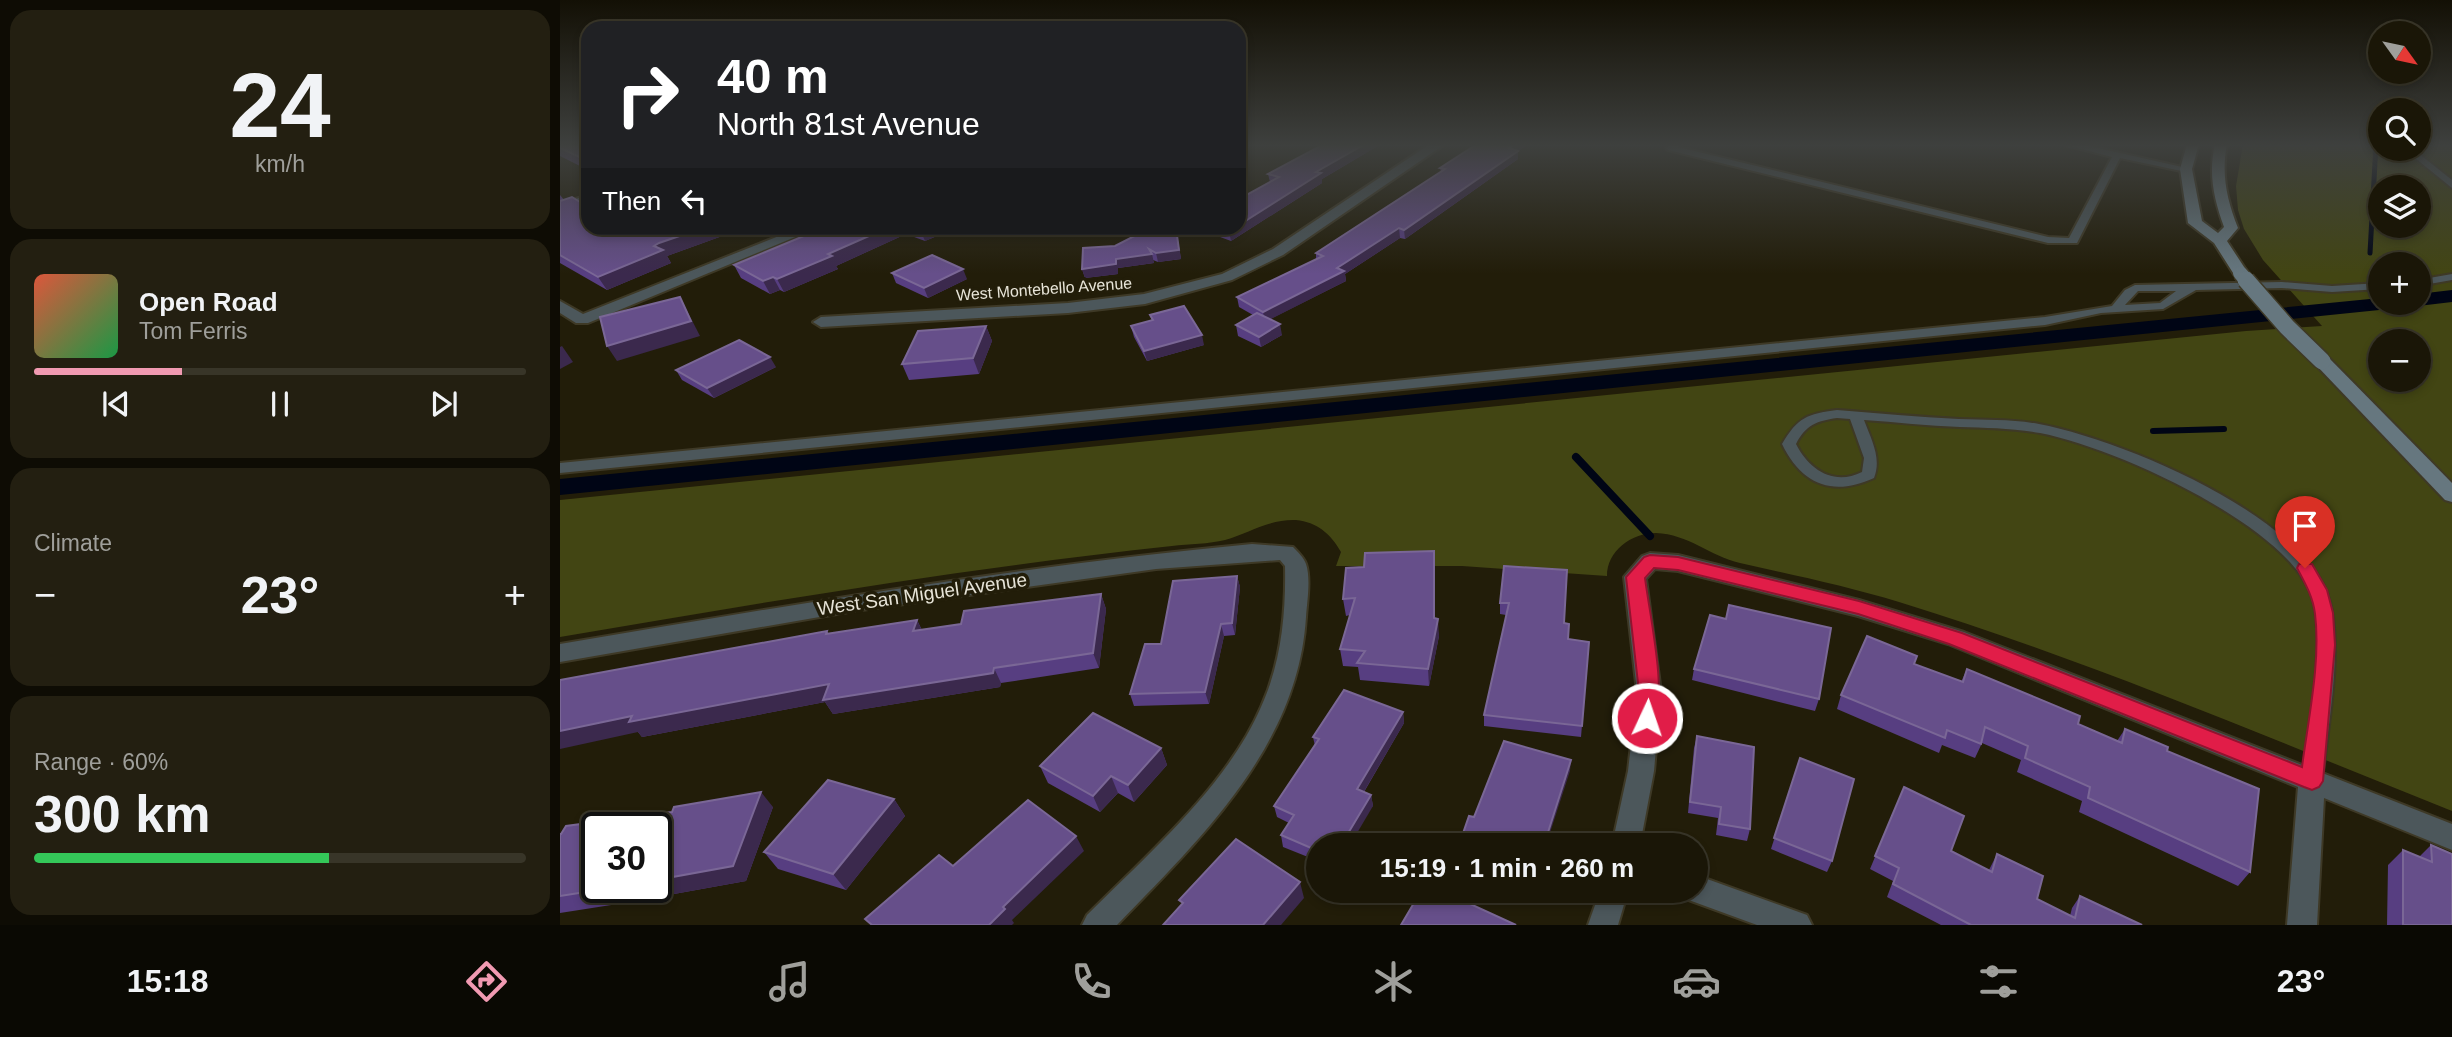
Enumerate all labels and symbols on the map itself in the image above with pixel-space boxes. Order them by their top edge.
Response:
north arrow [2368,21,2431,84]
street label: West Montebello Avenue [955,274,1133,304]
pin [2275,496,2335,568]
street label: West San Miguel Avenue [816,569,1028,619]
position arrow [1610,681,1684,755]
speed limit sign: 30 [581,812,672,903]

